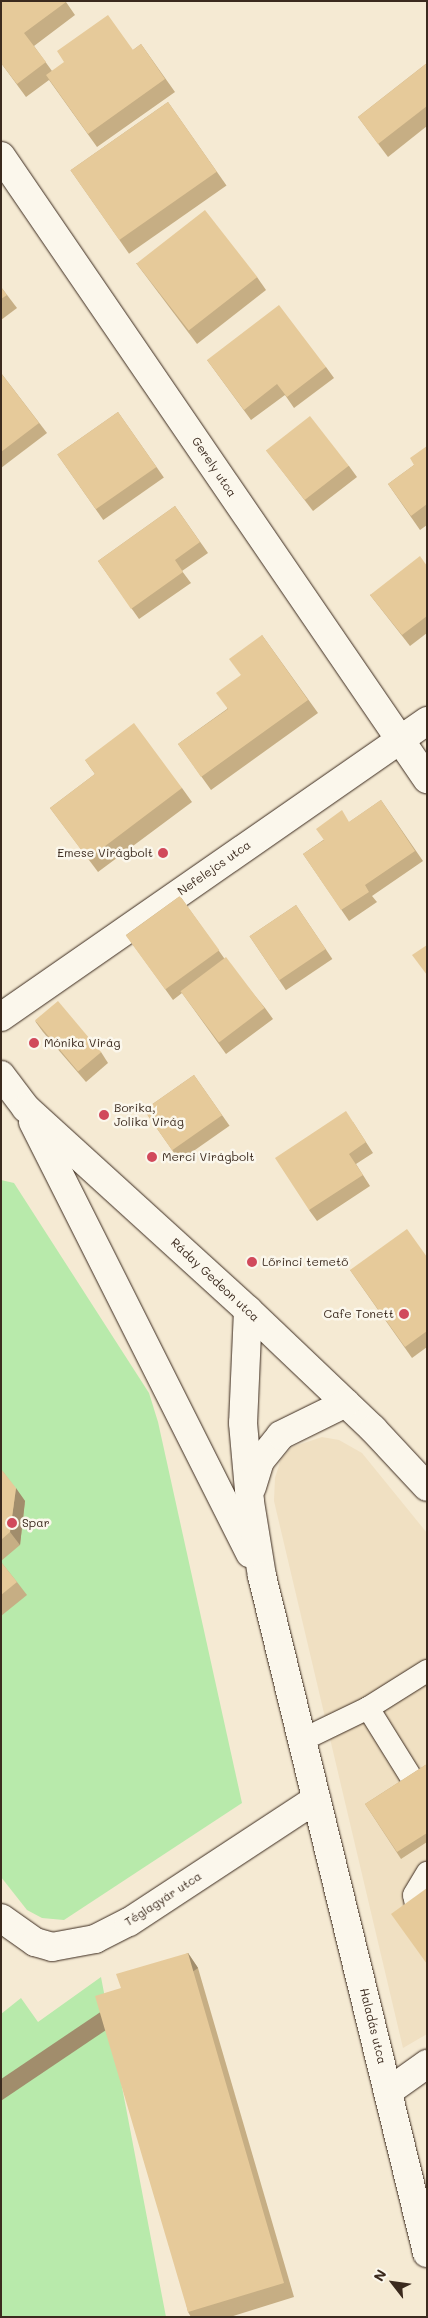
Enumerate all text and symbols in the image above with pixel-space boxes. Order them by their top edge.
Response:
street label: Gerely utca [189,434,239,500]
street label: Nefelejcs utca [175,837,253,899]
place label: Emese Virágbolt [57,846,153,860]
marker: Emese Virágbolt [157,847,169,859]
place label: Mónika Virág [44,1036,121,1050]
marker: Mónika Virág [28,1037,40,1049]
place label: Borika, Jolika Virág [114,1101,184,1129]
marker: Borika, Jolika Virág [98,1109,110,1121]
place label: Merci Virágbolt [162,1150,254,1164]
marker: Merci Virágbolt [146,1151,158,1163]
street label: Ráday Gedeon utca [168,1235,262,1325]
place label: Lőrinci temető [262,1255,348,1269]
marker: Lőrinci temető [246,1256,258,1268]
place label: Cafe Tonett [324,1307,394,1321]
marker: Cafe Tonett [398,1308,410,1320]
place label: Spar [22,1516,50,1530]
marker: Spar [6,1517,18,1529]
street label: Téglagyár utca [122,1869,204,1929]
street label: Haladás utca [357,1987,389,2065]
north arrow [368,2258,418,2308]
text: N [369,2266,390,2285]

